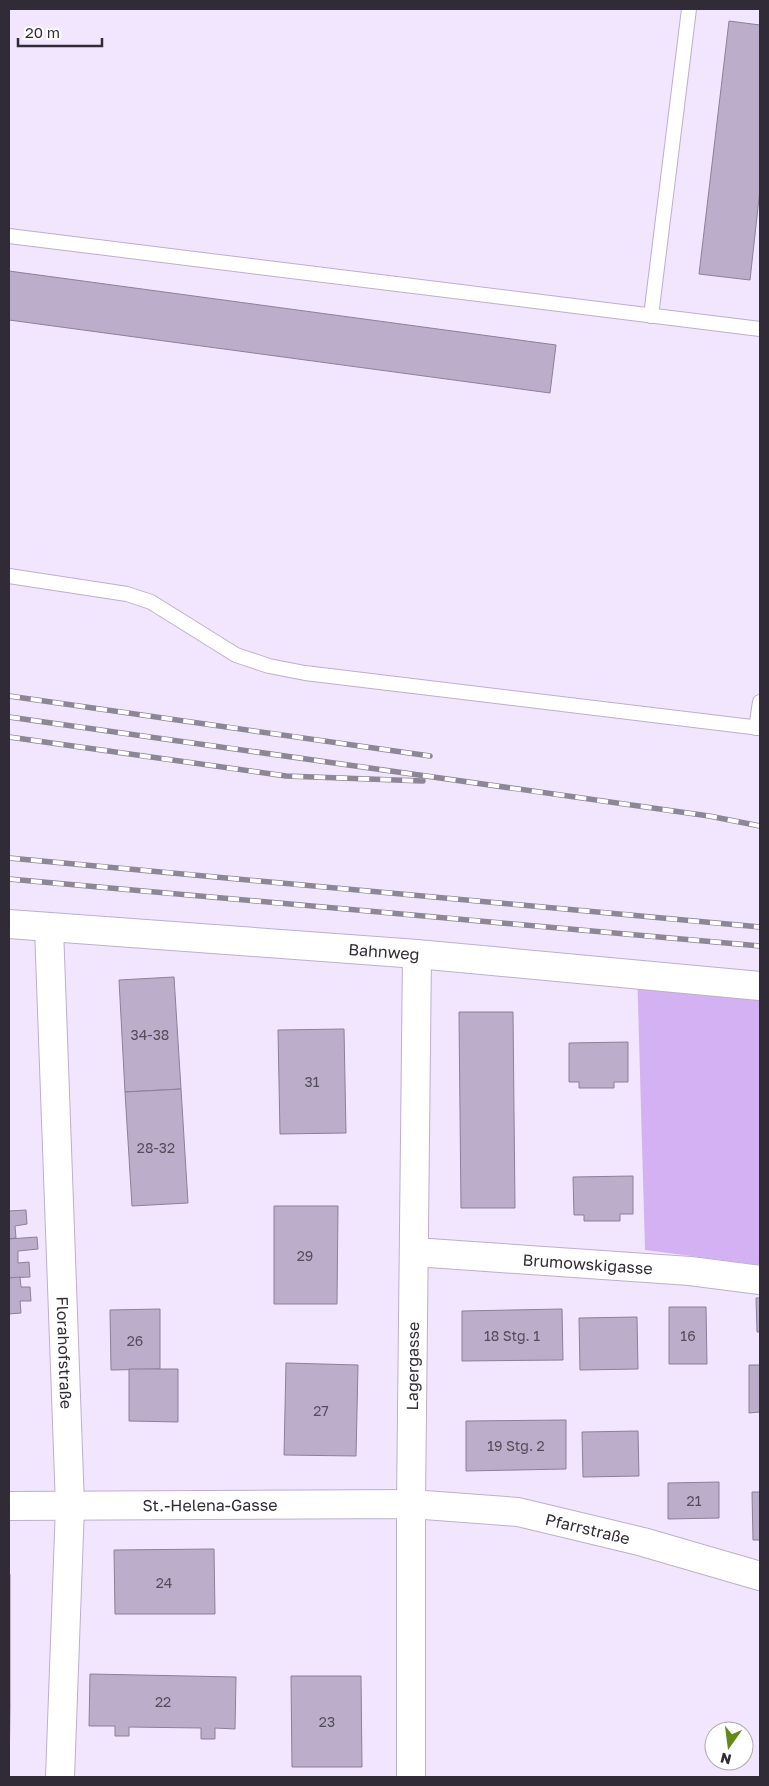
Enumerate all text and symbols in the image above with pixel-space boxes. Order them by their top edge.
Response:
scale bar [18,15,101,47]
text: 20 m [25,23,60,41]
street label: Bahnweg [348,939,420,964]
house number: 34-38 [131,1026,169,1043]
house number: 31 [305,1073,320,1090]
house number: 28-32 [137,1139,175,1156]
house number: 29 [297,1247,313,1264]
street label: Brumowskigasse [522,1250,653,1278]
street label: Florahofstraße [52,1296,76,1410]
street label: Lagergasse [402,1322,423,1410]
house number: 18 Stg. 1 [484,1327,540,1344]
house number: 16 [680,1327,696,1344]
house number: 26 [127,1332,143,1349]
house number: 27 [313,1402,329,1419]
house number: 19 Stg. 2 [487,1437,545,1454]
house number: 21 [687,1492,702,1509]
street label: St.-Helena-Gasse [142,1495,278,1515]
street label: Pfarrstraße [543,1509,632,1549]
house number: 24 [156,1574,172,1591]
house number: 22 [155,1693,171,1710]
house number: 23 [319,1713,335,1730]
north arrow [704,1721,754,1771]
text: N [719,1750,733,1769]

